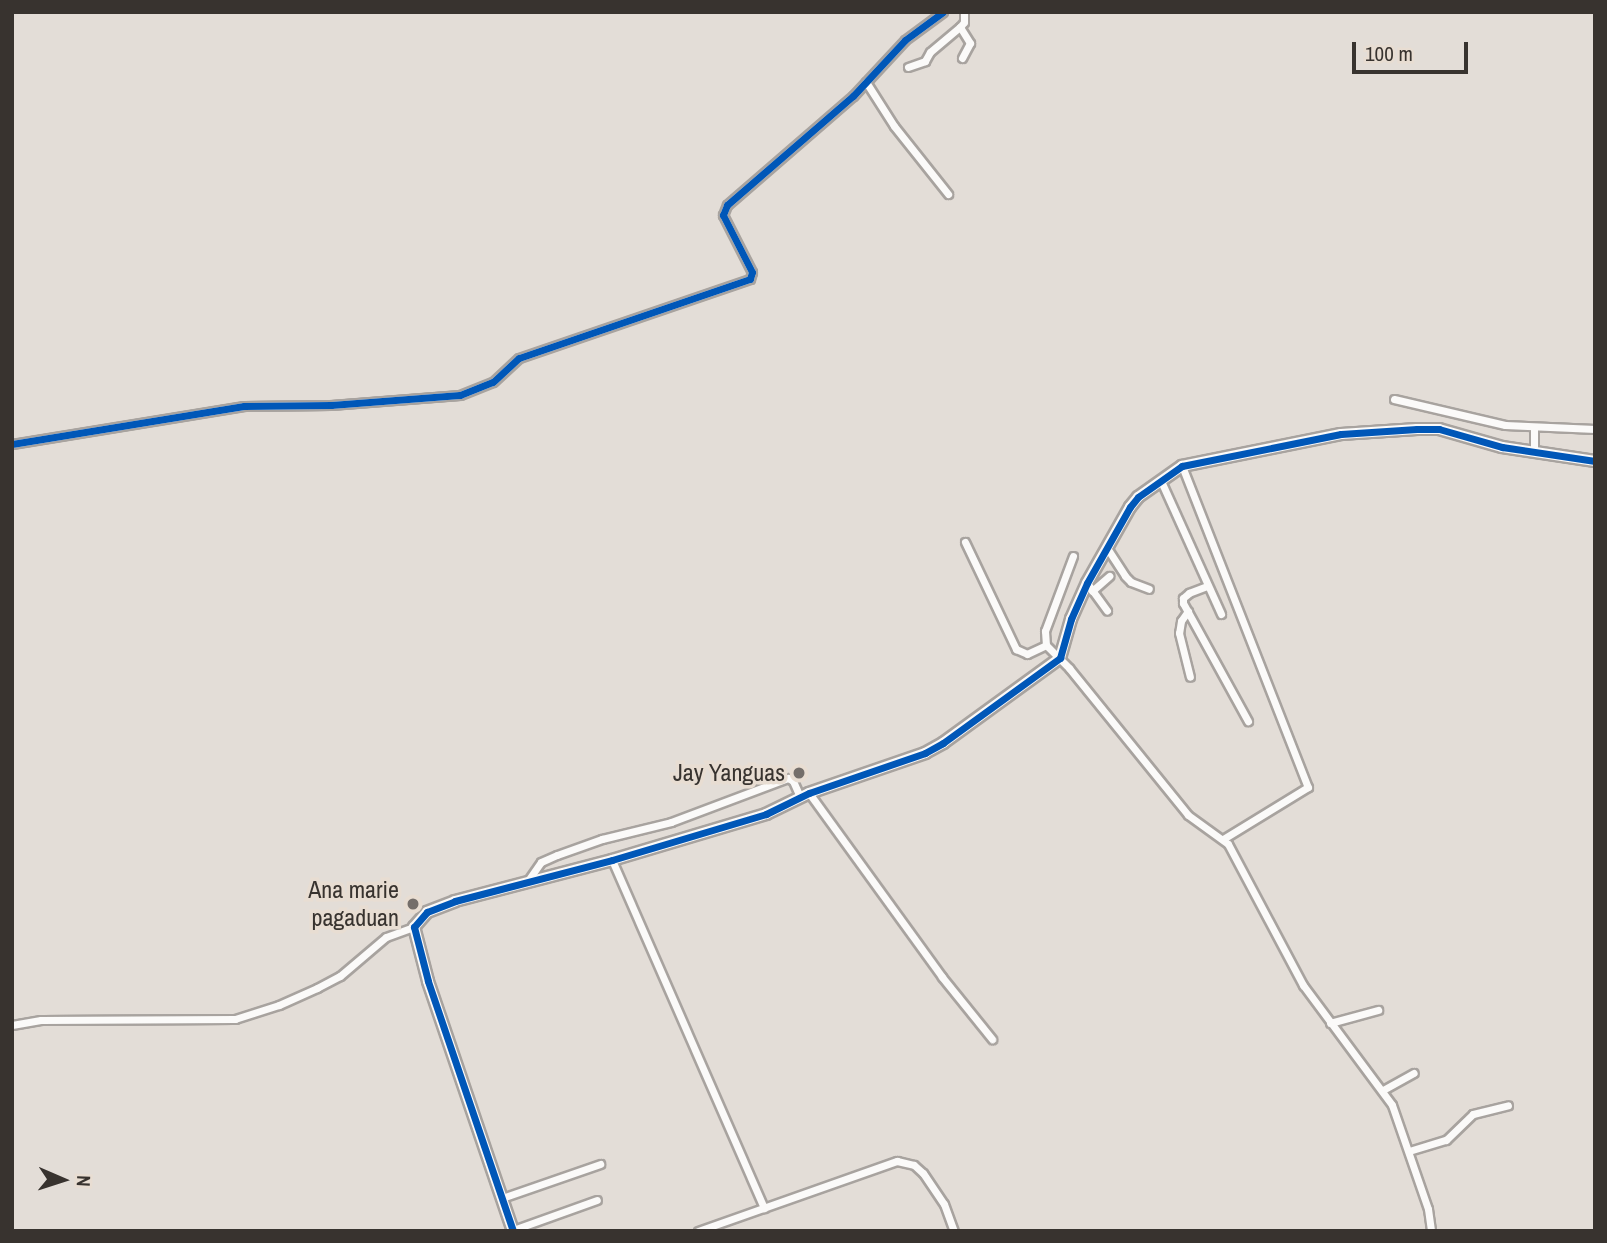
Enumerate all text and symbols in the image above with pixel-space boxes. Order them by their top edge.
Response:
scale bar [1355,28,1470,72]
text: 100 m [1365,39,1413,68]
place label: Jay Yanguas [673,759,785,787]
marker: Jay Yanguas [791,765,807,781]
place label: Ana marie pagaduan [308,876,399,932]
marker: Ana marie pagaduan [405,896,421,912]
north arrow [28,1145,98,1215]
text: N [71,1175,97,1187]

